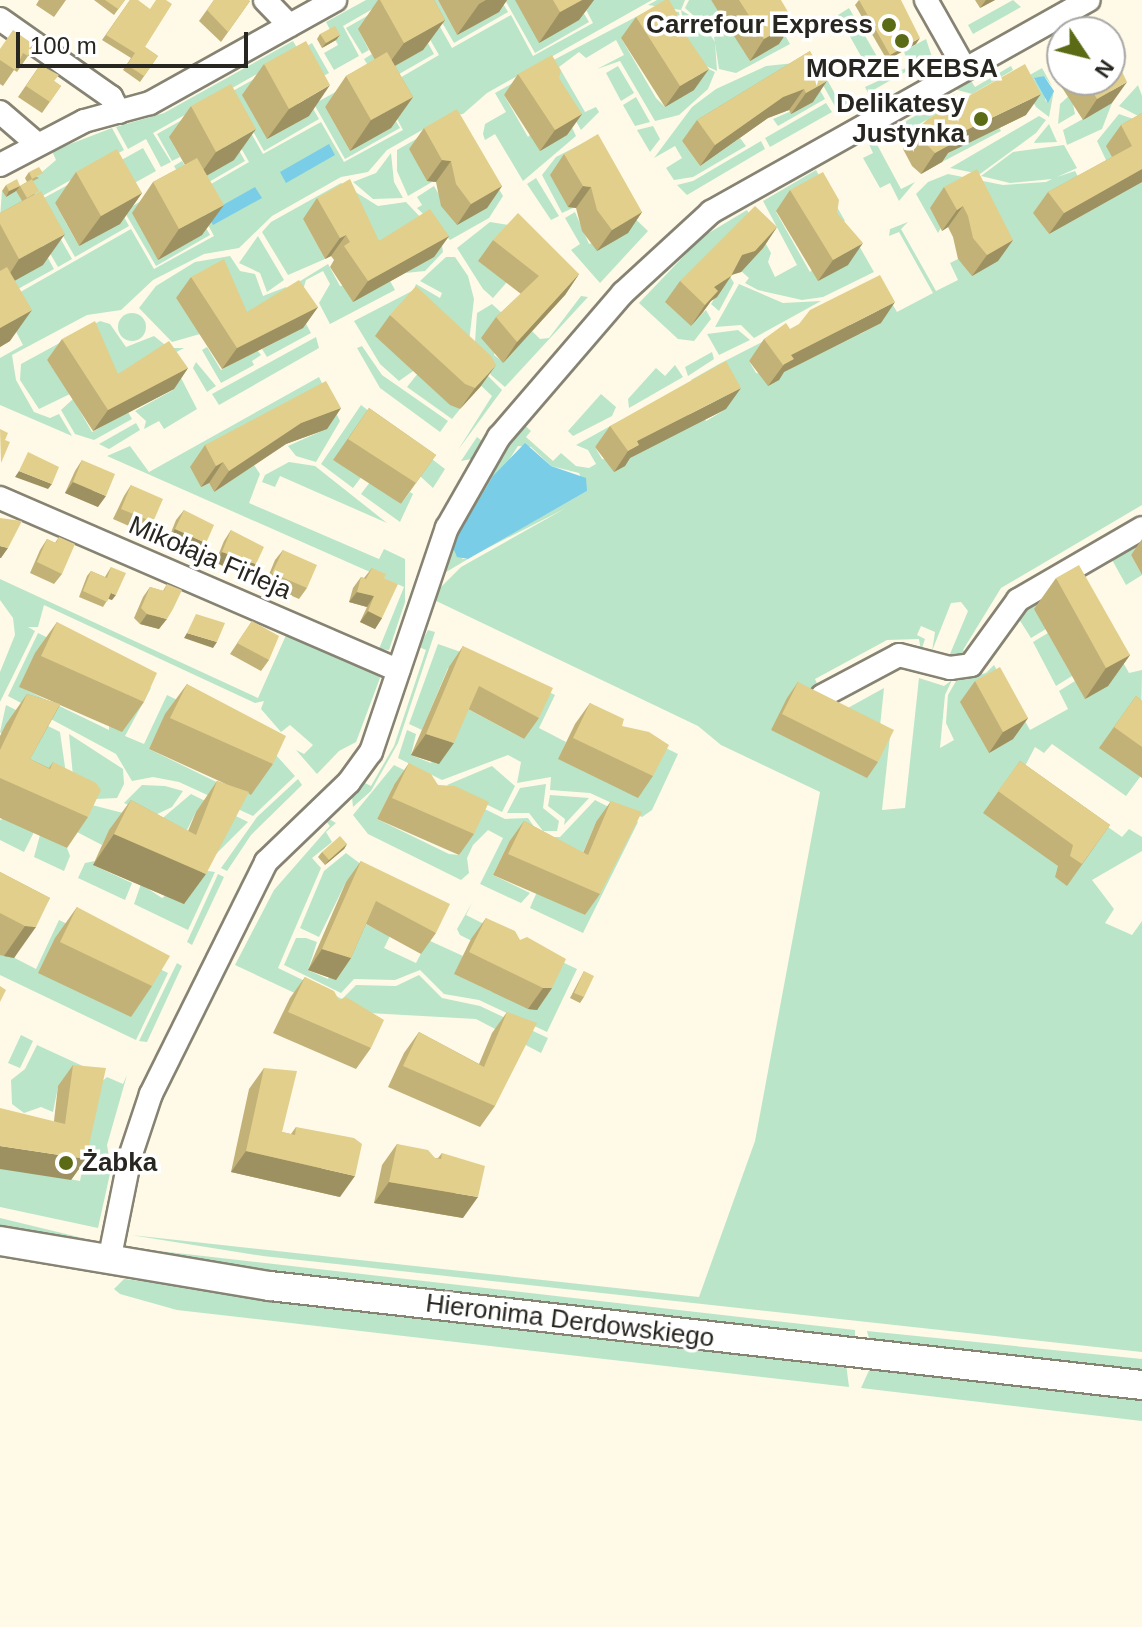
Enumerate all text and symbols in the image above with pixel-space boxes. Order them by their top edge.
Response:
place label: Carrefour Express [646,9,873,41]
scale bar [20,16,252,66]
marker: Carrefour Express [880,16,898,34]
north arrow [1046,16,1126,96]
text: 100 m [30,32,97,59]
marker: MORZE KEBSA [893,32,911,50]
place label: MORZE KEBSA [806,53,998,85]
text: N [1090,55,1119,83]
place label: Delikatesy Justynka [836,88,965,150]
marker: Delikatesy Justynka [972,110,990,128]
street label: Mikołaja Firleja [124,510,296,606]
place label: Żabka [82,1147,157,1179]
marker: Żabka [57,1154,75,1172]
street label: Hieronima Derdowskiego [424,1288,716,1354]

